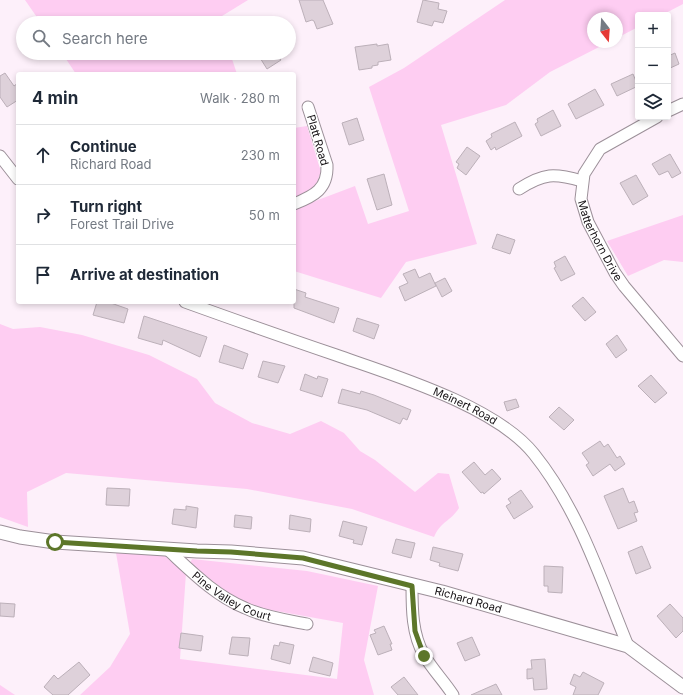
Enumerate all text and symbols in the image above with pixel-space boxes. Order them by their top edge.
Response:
north arrow [587,12,623,48]
map controls [635,12,671,120]
button: + [635,12,671,48]
search box [16,16,296,60]
icon: search [30,27,52,49]
text: Search here [62,29,148,48]
button: − [635,48,671,84]
button: layers [635,84,671,120]
text: 4 min [32,88,78,108]
text: Walk · 280 m [200,90,280,106]
street label: Platt Road [304,113,332,167]
text: Continue [70,137,137,156]
icon: ahead [32,144,54,166]
text: 230 m [241,147,280,163]
text: Richard Road [70,156,152,172]
text: Turn right [70,197,142,216]
street label: Matterhorn Drive [575,199,625,284]
icon: right [32,204,54,226]
text: 50 m [249,207,280,223]
text: Forest Trail Drive [70,216,174,232]
icon: arrive [32,264,54,286]
text: Arrive at destination [70,265,219,284]
street label: Meinert Road [431,384,500,428]
route start [46,533,64,551]
street label: Pine Valley Court [189,569,273,624]
street label: Richard Road [433,583,503,616]
route end [415,647,433,665]

